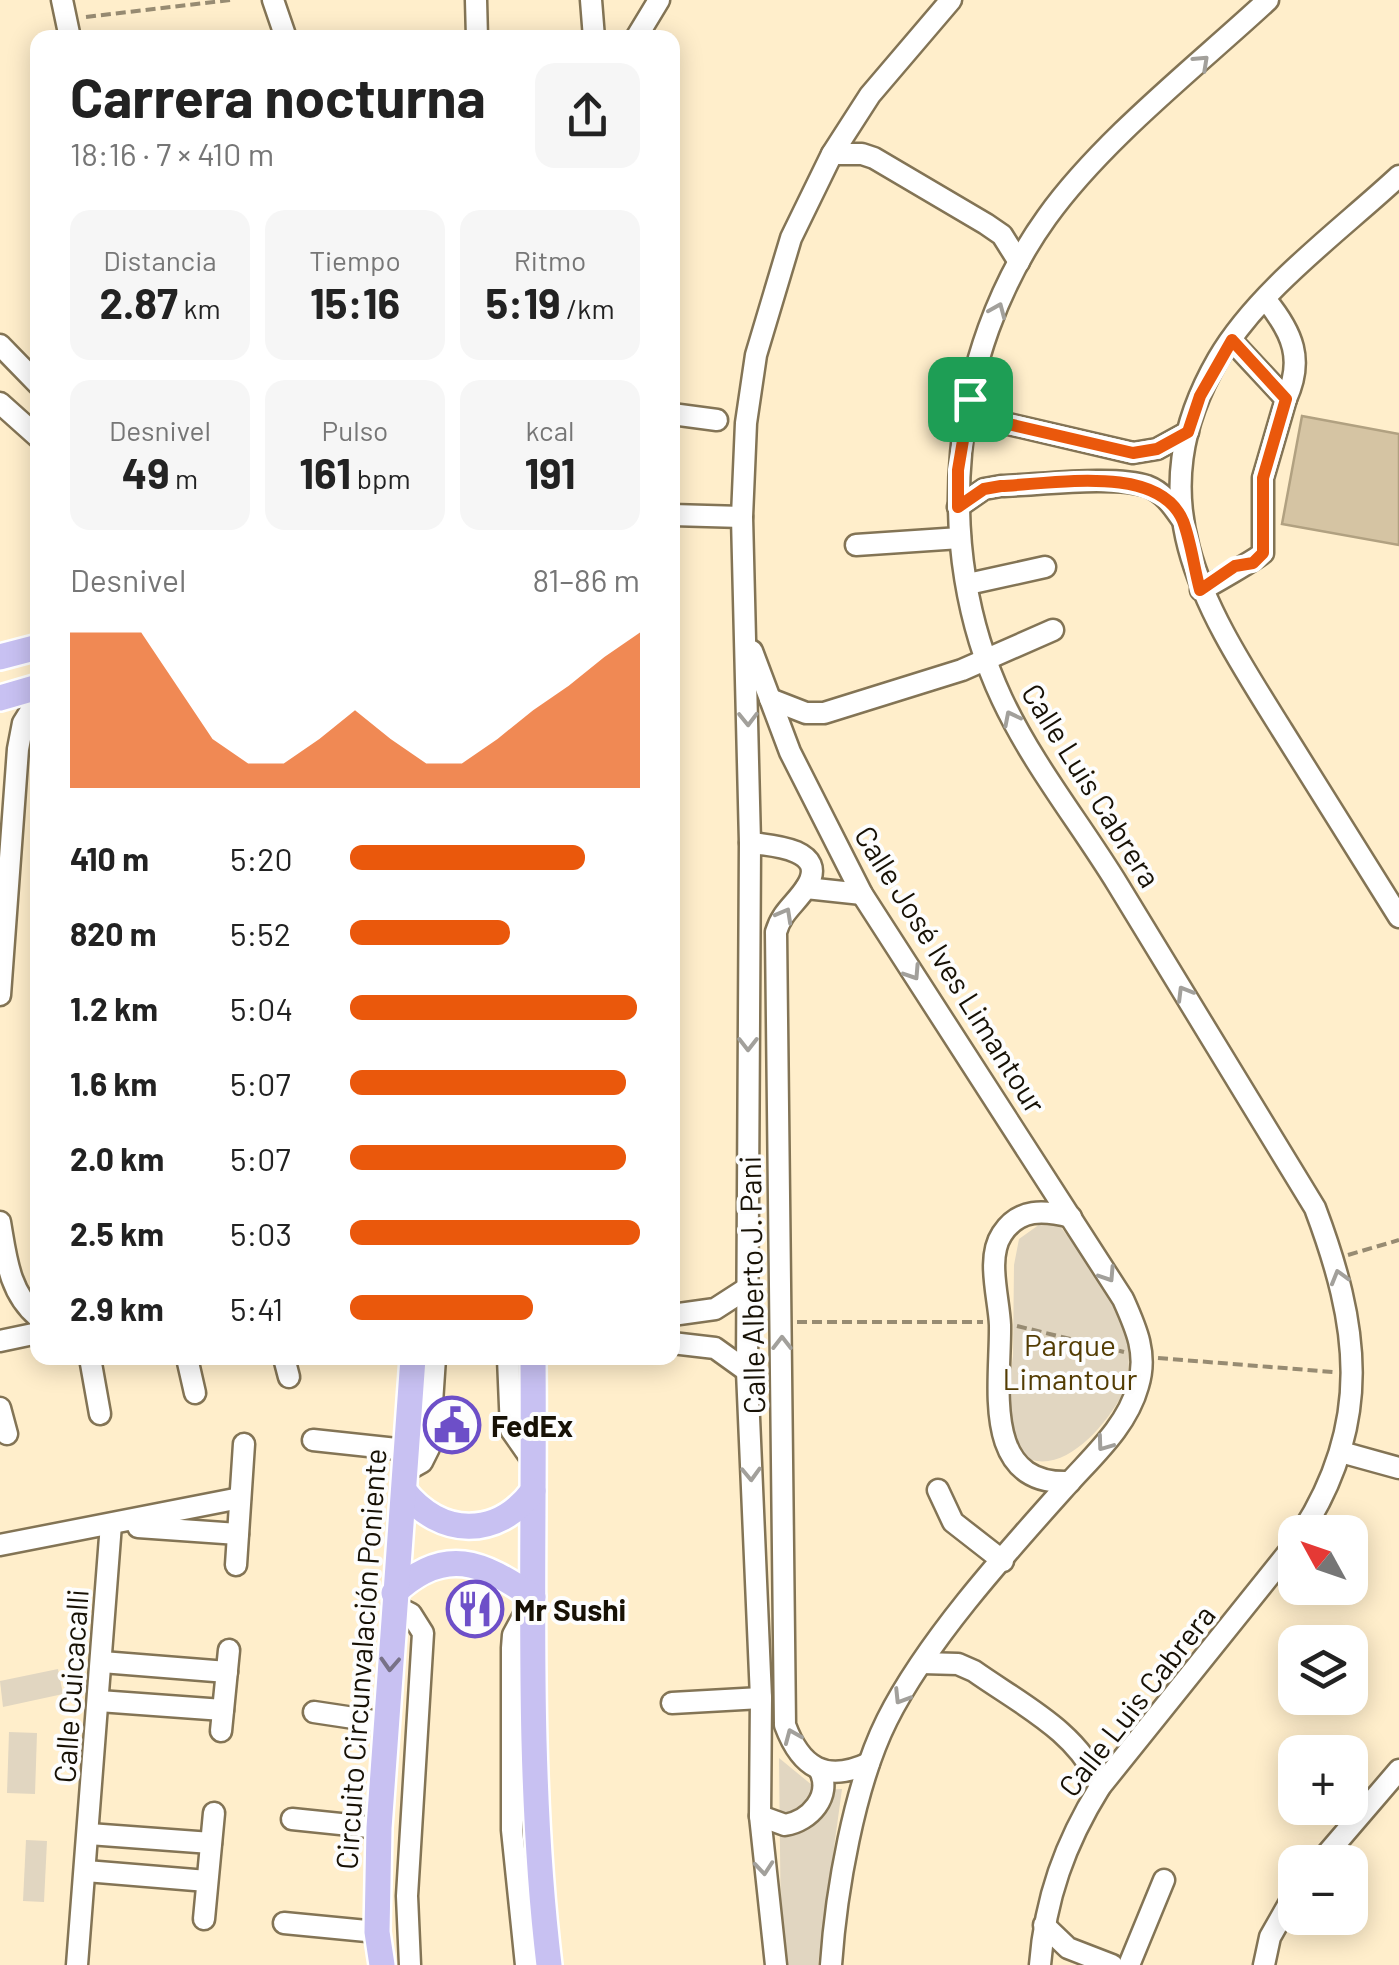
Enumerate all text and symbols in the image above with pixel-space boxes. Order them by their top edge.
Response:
one-way arrow [1190,56,1209,74]
text: Carrera nocturna [70,63,486,129]
button: share [535,63,640,168]
text: 18:16 · 7 × 410 m [70,134,274,172]
text: Distancia [103,243,217,277]
text: Tiempo [309,243,401,277]
text: Ritmo [514,243,586,277]
text: 2.87 [99,277,178,327]
text: 15:16 [310,277,400,327]
text: 5:19 [485,277,561,327]
text: km [178,291,221,325]
text: /km [561,291,615,325]
one-way arrow [987,302,1007,320]
pin [928,357,1013,442]
icon: arrive [943,372,998,427]
text: Desnivel [109,413,211,447]
text: Pulso [322,413,388,447]
text: kcal [526,413,574,447]
text: 49 [122,447,169,497]
text: 161 [299,447,351,497]
text: 191 [524,447,576,497]
text: m [169,461,198,495]
text: bpm [351,461,411,495]
text: Desnivel [70,560,186,598]
text: 81–86 m [533,560,640,598]
street label: Calle Luis Cabrera [1015,677,1169,893]
one-way arrow [1004,710,1023,728]
one-way arrow [737,711,758,727]
street label: Calle José Ives Limantour [848,819,1054,1119]
text: 410 m [70,839,149,877]
text: 5:20 [230,839,293,877]
one-way arrow [773,907,792,926]
text: 820 m [70,914,157,952]
text: 5:52 [230,914,291,952]
one-way arrow [900,962,919,980]
one-way arrow [1177,986,1196,1004]
text: 1.2 km [70,989,158,1027]
text: 5:04 [230,989,293,1027]
one-way arrow [737,1036,759,1052]
text: 1.6 km [70,1064,157,1102]
text: 5:07 [230,1064,291,1102]
text: 2.0 km [70,1139,164,1177]
text: 5:07 [230,1139,291,1177]
street label: Calle Alberto J. Pani [731,1155,771,1415]
text: 2.5 km [70,1214,164,1252]
text: 5:03 [230,1214,292,1252]
one-way arrow [1096,1264,1115,1282]
one-way arrow [1330,1269,1351,1286]
text: 2.9 km [70,1289,164,1327]
text: 5:41 [230,1289,283,1327]
park label: Parque Limantour [1003,1326,1137,1396]
one-way arrow [771,1334,793,1350]
public building icon: FedEx [422,1395,482,1455]
place label: FedEx [491,1407,573,1443]
one-way arrow [1098,1433,1116,1451]
street label: Circuito Circunvalación Poniente [327,1447,393,1871]
one-way arrow [741,1466,762,1482]
north arrow [1278,1515,1368,1605]
map controls [1278,1515,1368,1935]
restaurant icon: Mr Sushi [445,1579,505,1639]
street label: Calle Cuicacalli [45,1588,95,1784]
place label: Mr Sushi [514,1591,626,1627]
street label: Calle Luis Cabrera [1050,1597,1222,1803]
button: layers [1278,1625,1368,1715]
one-way arrow [380,1656,401,1672]
one-way arrow [894,1686,913,1704]
one-way arrow [783,1728,803,1746]
button: + [1278,1735,1368,1825]
button: − [1278,1845,1368,1935]
one-way arrow [753,1861,775,1877]

